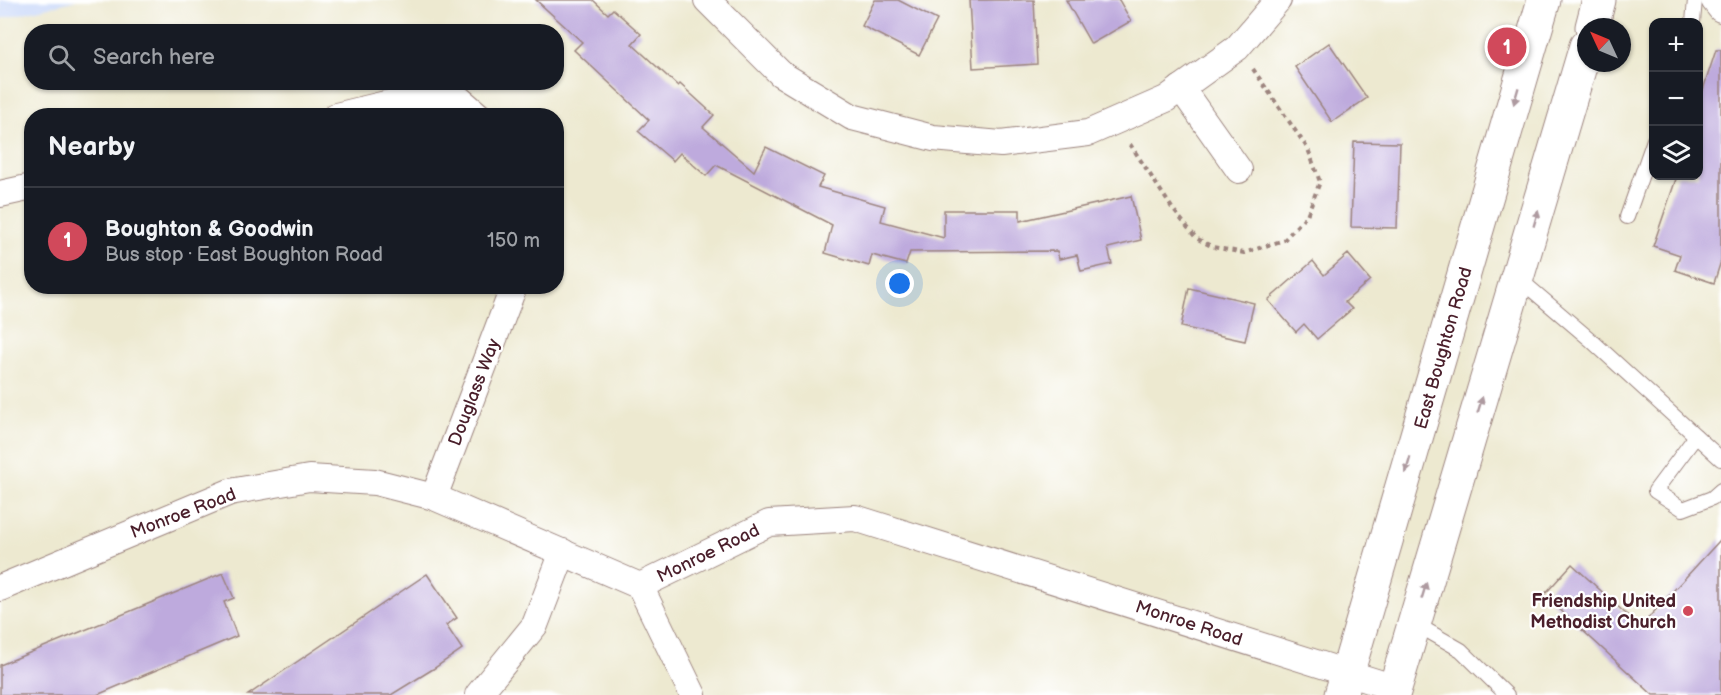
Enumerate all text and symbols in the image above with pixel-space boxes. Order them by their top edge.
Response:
north arrow [1577,18,1631,72]
map controls [1649,18,1703,180]
button: + [1649,18,1703,72]
search box [24,24,564,90]
pin: 1 [1488,24,1526,70]
icon: search [45,41,78,74]
text: Search here [93,44,215,71]
button: − [1649,72,1703,126]
one-way arrow [1511,88,1520,106]
button: layers [1649,126,1703,180]
text: Nearby [48,132,135,163]
one-way arrow [1532,209,1541,227]
text: Boughton & Goodwin [105,216,314,243]
text: 1 [63,229,72,253]
text: 150 m [487,229,540,253]
text: Bus stop · East Boughton Road [105,243,383,267]
street label: East Boughton Road [1410,265,1477,432]
your location [885,269,914,298]
street label: Douglass Way [444,335,505,449]
one-way arrow [1476,396,1485,414]
one-way arrow [1403,456,1412,474]
street label: Monroe Road [127,484,239,543]
street label: Monroe Road [654,520,763,587]
one-way arrow [1420,582,1429,600]
place label: Friendship United Methodist Church [1530,591,1676,633]
street label: Monroe Road [1133,596,1245,651]
marker: Friendship United Methodist Church [1681,604,1695,618]

